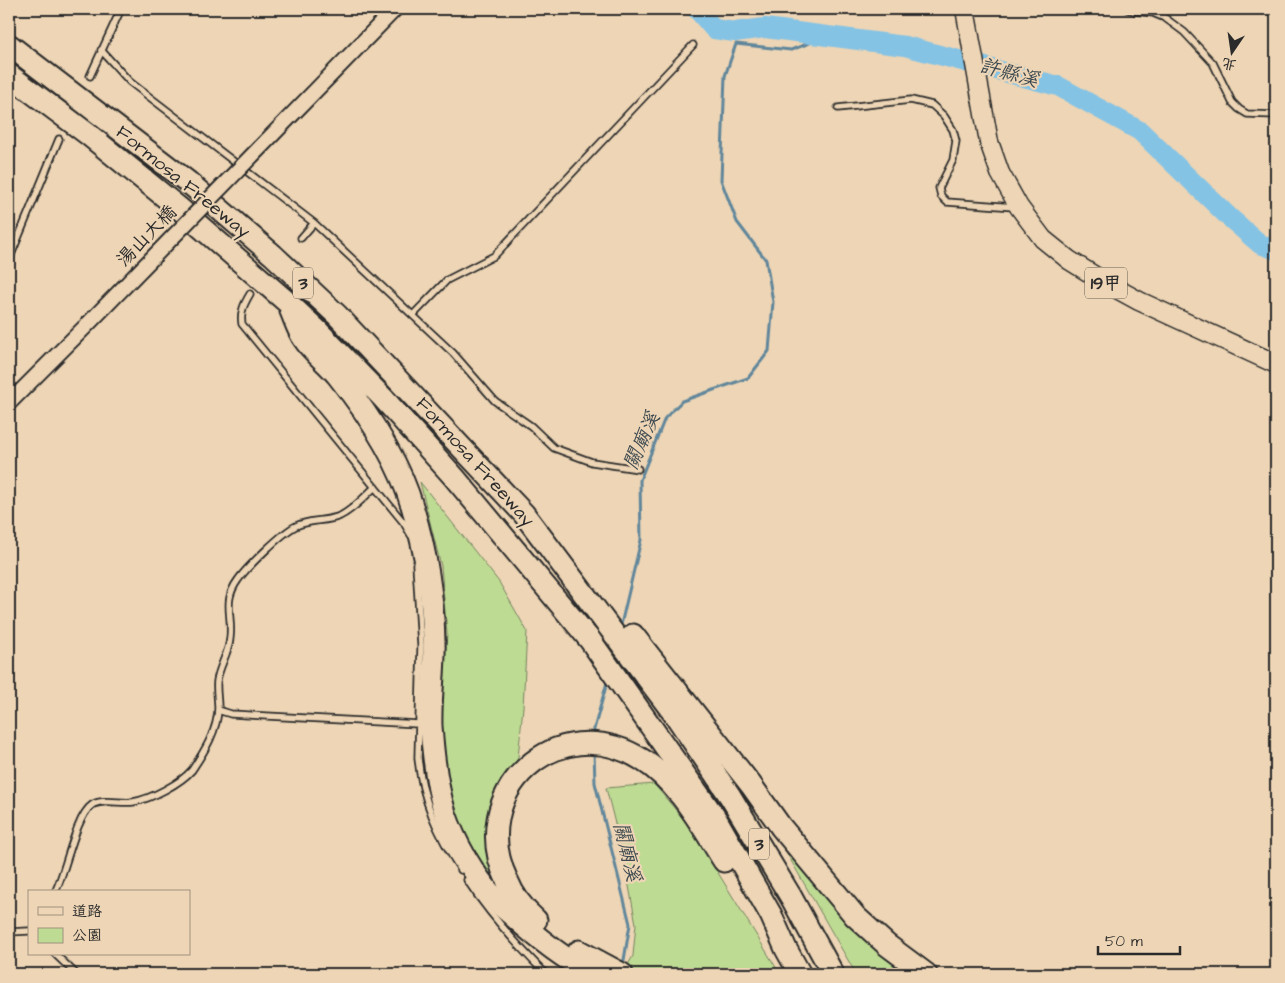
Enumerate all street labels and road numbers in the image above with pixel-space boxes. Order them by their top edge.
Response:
street label: Formosa Freeway [109,119,257,246]
street label: 湯山大橋 [111,199,183,273]
road number: 3 [293,268,313,298]
road number: 19甲 [1085,268,1127,298]
street label: Formosa Freeway [409,391,541,534]
road number: 3 [749,829,769,860]

